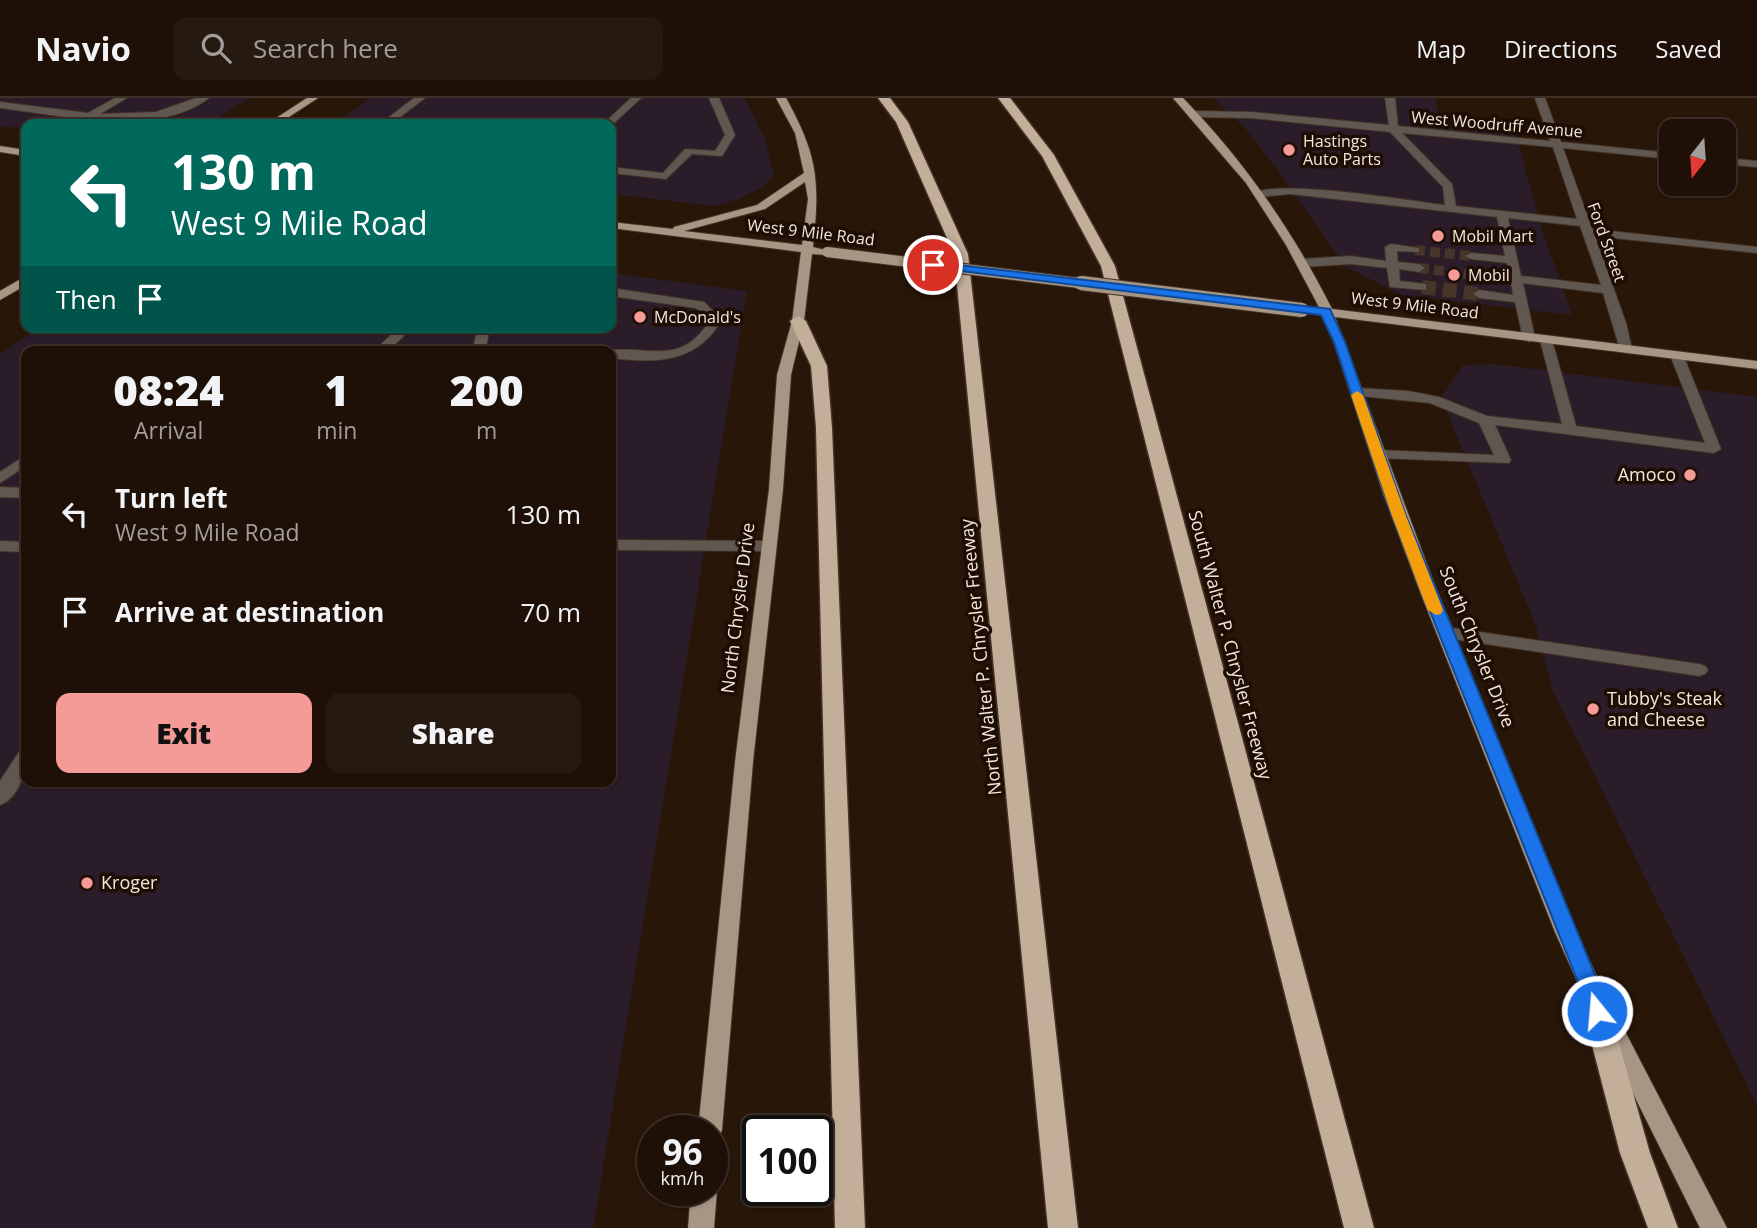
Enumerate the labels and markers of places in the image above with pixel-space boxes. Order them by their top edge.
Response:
place label: Hastings Auto Parts [1303,130,1381,170]
marker: Hastings Auto Parts [1281,142,1297,158]
place label: Mobil Mart [1452,225,1534,247]
marker: Mobil Mart [1430,228,1446,244]
pin [903,235,963,295]
place label: Mobil [1468,264,1510,286]
marker: Mobil [1446,267,1462,283]
place label: McDonald's [654,306,741,328]
marker: McDonald's [632,309,648,325]
place label: Amoco [1618,462,1676,486]
marker: Amoco [1682,467,1698,483]
place label: Tubby's Steak and Cheese [1607,686,1723,731]
marker: Tubby's Steak and Cheese [1585,701,1601,717]
place label: Kroger [101,870,158,894]
marker: Kroger [79,875,95,891]

